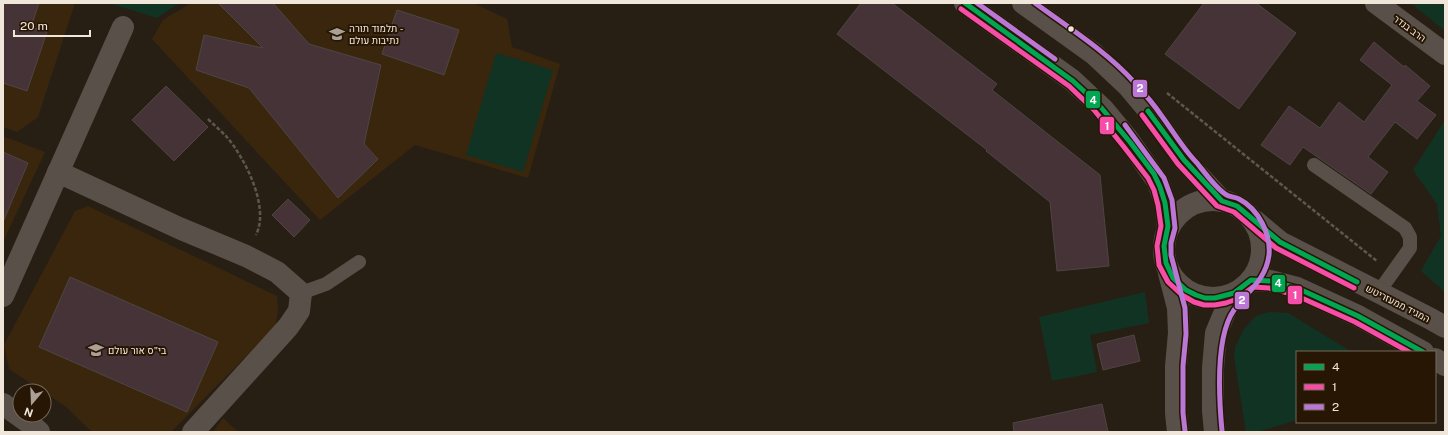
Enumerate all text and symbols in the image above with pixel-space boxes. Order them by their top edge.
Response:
scale bar [14,12,90,38]
street label: הרב בנדר [1391,12,1429,44]
text: 20 m [20,19,48,33]
place label: תלמוד תורה - נתיבות עולם [349,22,404,46]
unlabelled marker [1066,24,1076,34]
school or university icon: תלמוד תורה - נתיבות עולם [328,25,346,43]
line badge: 2 [1132,79,1148,98]
text: 2 [1137,82,1144,94]
line badge: 4 [1085,90,1101,109]
text: 4 [1089,94,1097,106]
line badge: 1 [1099,116,1115,135]
text: 1 [1105,120,1109,132]
line badge: 4 [1271,274,1286,293]
text: 4 [1274,277,1282,289]
street label: המגיד ממעזריטש [1364,282,1432,324]
line badge: 1 [1287,285,1303,305]
text: 1 [1293,289,1297,301]
line badge: 2 [1234,291,1250,310]
text: 2 [1239,294,1246,306]
school or university icon: בי"ס אור עולם [87,341,105,359]
place label: בי"ס אור עולם [108,344,167,356]
legend [1296,351,1436,423]
text: 4 [1332,360,1340,374]
text: 1 [1332,380,1337,394]
north arrow [12,383,52,423]
text: 2 [1332,400,1339,414]
text: N [23,405,35,420]

